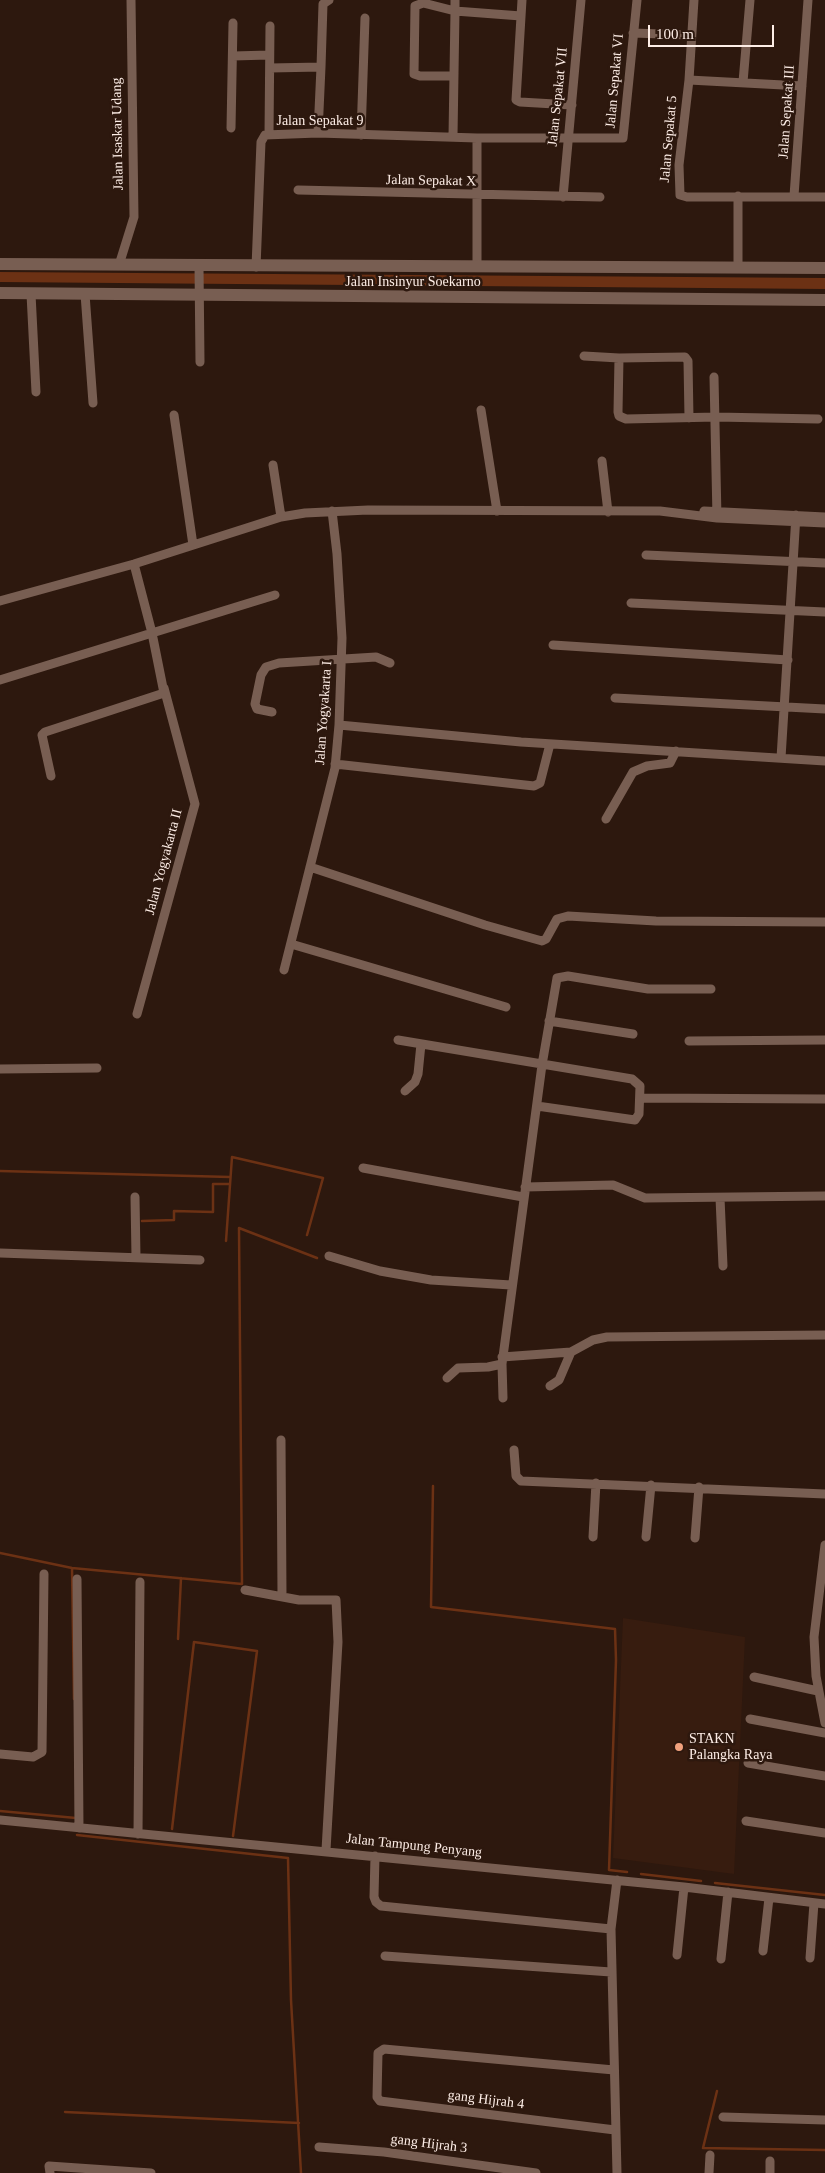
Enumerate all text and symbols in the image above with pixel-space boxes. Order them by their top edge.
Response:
scale bar [650,15,776,47]
text: 100 m [656,26,694,42]
street label: Jalan Sepakat VI [602,33,628,129]
street label: Jalan Sepakat VII [544,47,572,147]
street label: Jalan Sepakat III [775,64,799,160]
street label: Jalan Isaskar Udang [109,77,127,191]
street label: Jalan Sepakat 5 [657,95,681,183]
street label: Jalan Sepakat 9 [276,113,364,129]
street label: Jalan Sepakat X [386,172,476,190]
street label: Jalan Insinyur Soekarno [345,274,481,290]
street label: Jalan Yogyakarta I [312,660,336,766]
street label: Jalan Yogyakarta II [142,807,186,917]
place label: STAKN Palangka Raya [689,1731,773,1764]
marker: STAKN Palangka Raya [673,1741,685,1753]
street label: Jalan Tampung Penyang [345,1831,483,1861]
street label: gang Hijrah 4 [447,2087,525,2113]
street label: gang Hijrah 3 [390,2131,468,2157]

